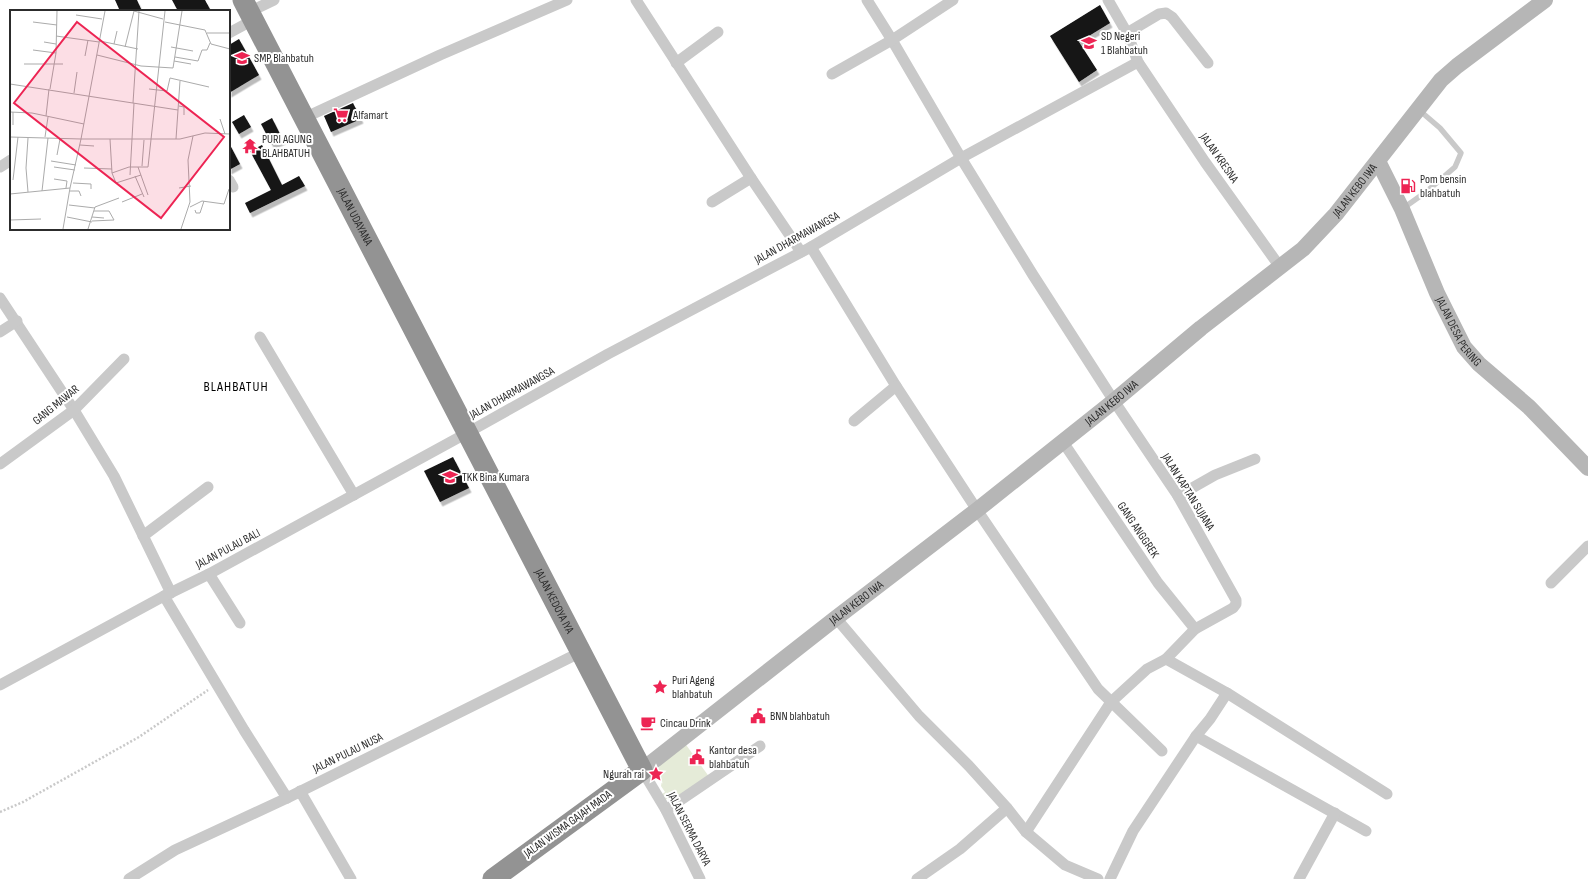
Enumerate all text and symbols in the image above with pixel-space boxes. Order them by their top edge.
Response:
inset map [10,10,230,230]
place label: SD Negeri 1 Blahbatuh [1101,29,1148,58]
school or university icon: SD Negeri 1 Blahbatuh [1080,34,1098,52]
school or university icon: SMP Blahbatuh [233,49,251,67]
place label: SMP Blahbatuh [254,51,314,66]
supermarket icon: Alfamart [332,106,350,124]
place label: Alfamart [352,108,388,123]
street label: JALAN KRESNA [1196,129,1242,187]
place label: PURI AGUNG BLAHBATUH [262,132,312,161]
temple icon: PURI AGUNG BLAHBATUH [241,137,259,155]
street label: JALAN KEBO IWA [1329,160,1381,221]
place label: Pom bensin blahbatuh [1420,172,1466,201]
fuel station icon: Pom bensin blahbatuh [1399,177,1417,195]
street label: JALAN UDAYANA [334,185,377,249]
street label: JALAN DHARMAWANGSA [751,208,843,268]
street label: JALAN DESA PERING [1432,293,1485,369]
street label: JALAN DHARMAWANGSA [466,363,558,423]
street label: JALAN KEBO IWA [1081,376,1142,429]
district label: BLAHBATUH [204,378,269,395]
street label: GANG MAWAR [30,381,83,428]
street label: JALAN KAPTAN SUJANA [1158,450,1218,534]
school or university icon: TKK Bina Kumara [441,468,459,486]
place label: TKK Bina Kumara [462,470,530,485]
street label: GANG ANGGREK [1114,499,1163,561]
street label: JALAN PULAU BALI [192,526,263,573]
street label: JALAN KEDOYA IYA [531,565,578,637]
street label: JALAN KEBO IWA [825,577,887,629]
place label: Puri Ageng blahbatuh [672,673,715,702]
place icon: Puri Ageng blahbatuh [651,678,669,696]
public building icon: BNN blahbatuh [749,707,767,725]
place label: BNN blahbatuh [770,709,830,724]
cafe icon: Cincau Drink [639,714,657,732]
place label: Cincau Drink [660,716,711,731]
street label: JALAN PULAU NUSA [310,729,386,777]
place label: Kantor desa blahbatuh [709,743,757,772]
public building icon: Kantor desa blahbatuh [688,748,706,766]
place icon: Ngurah rai [647,765,665,783]
place label: Ngurah rai [603,767,644,782]
street label: JALAN WISMA GAJAH MADA [520,787,616,861]
street label: JALAN SERMA DARYA [663,789,714,869]

